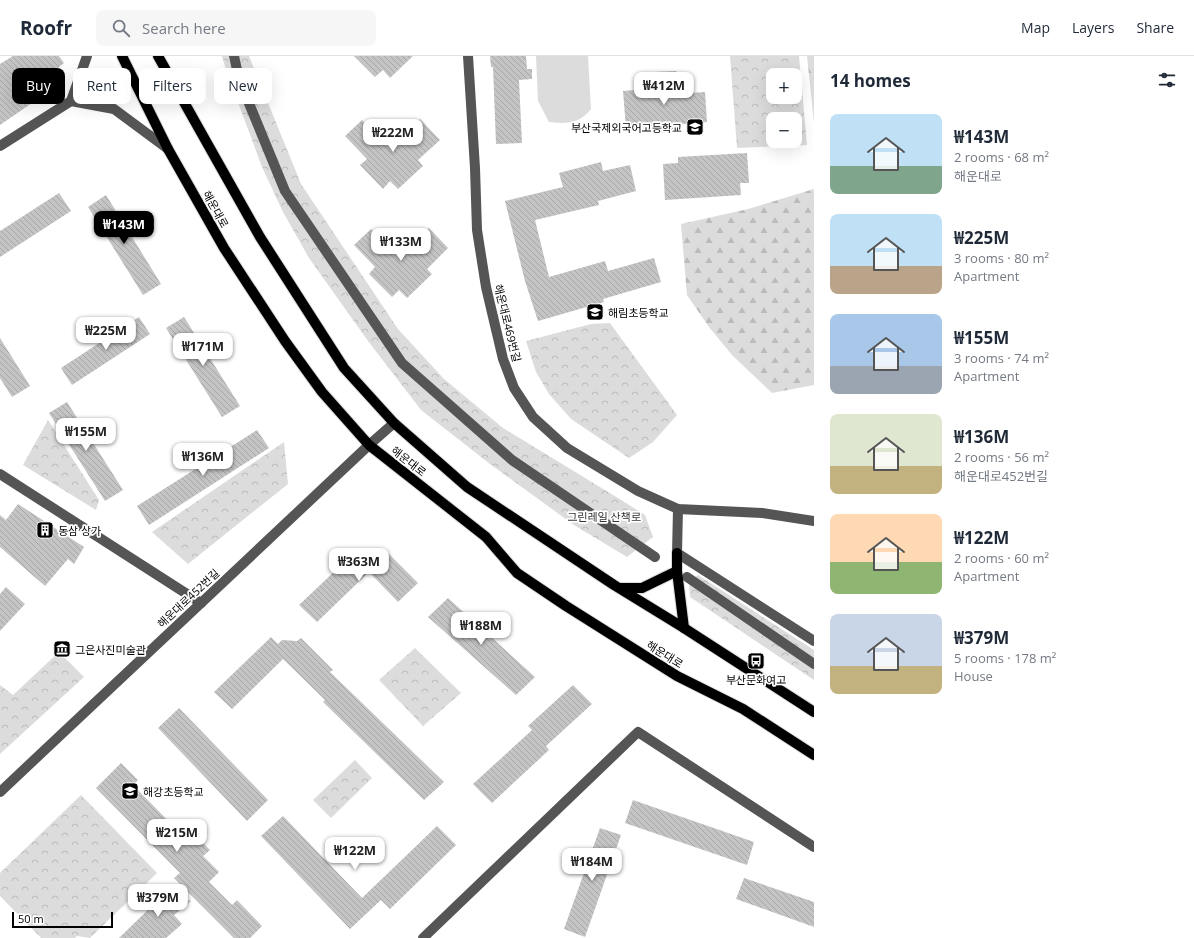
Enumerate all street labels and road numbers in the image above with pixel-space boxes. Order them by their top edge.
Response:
street label: 해운대로 [200,188,232,230]
street label: 해운대로469번길 [491,283,525,363]
street label: 해운대로 [388,443,430,479]
street label: 해운대로452번길 [154,565,222,631]
street label: 해운대로 [644,637,686,671]

